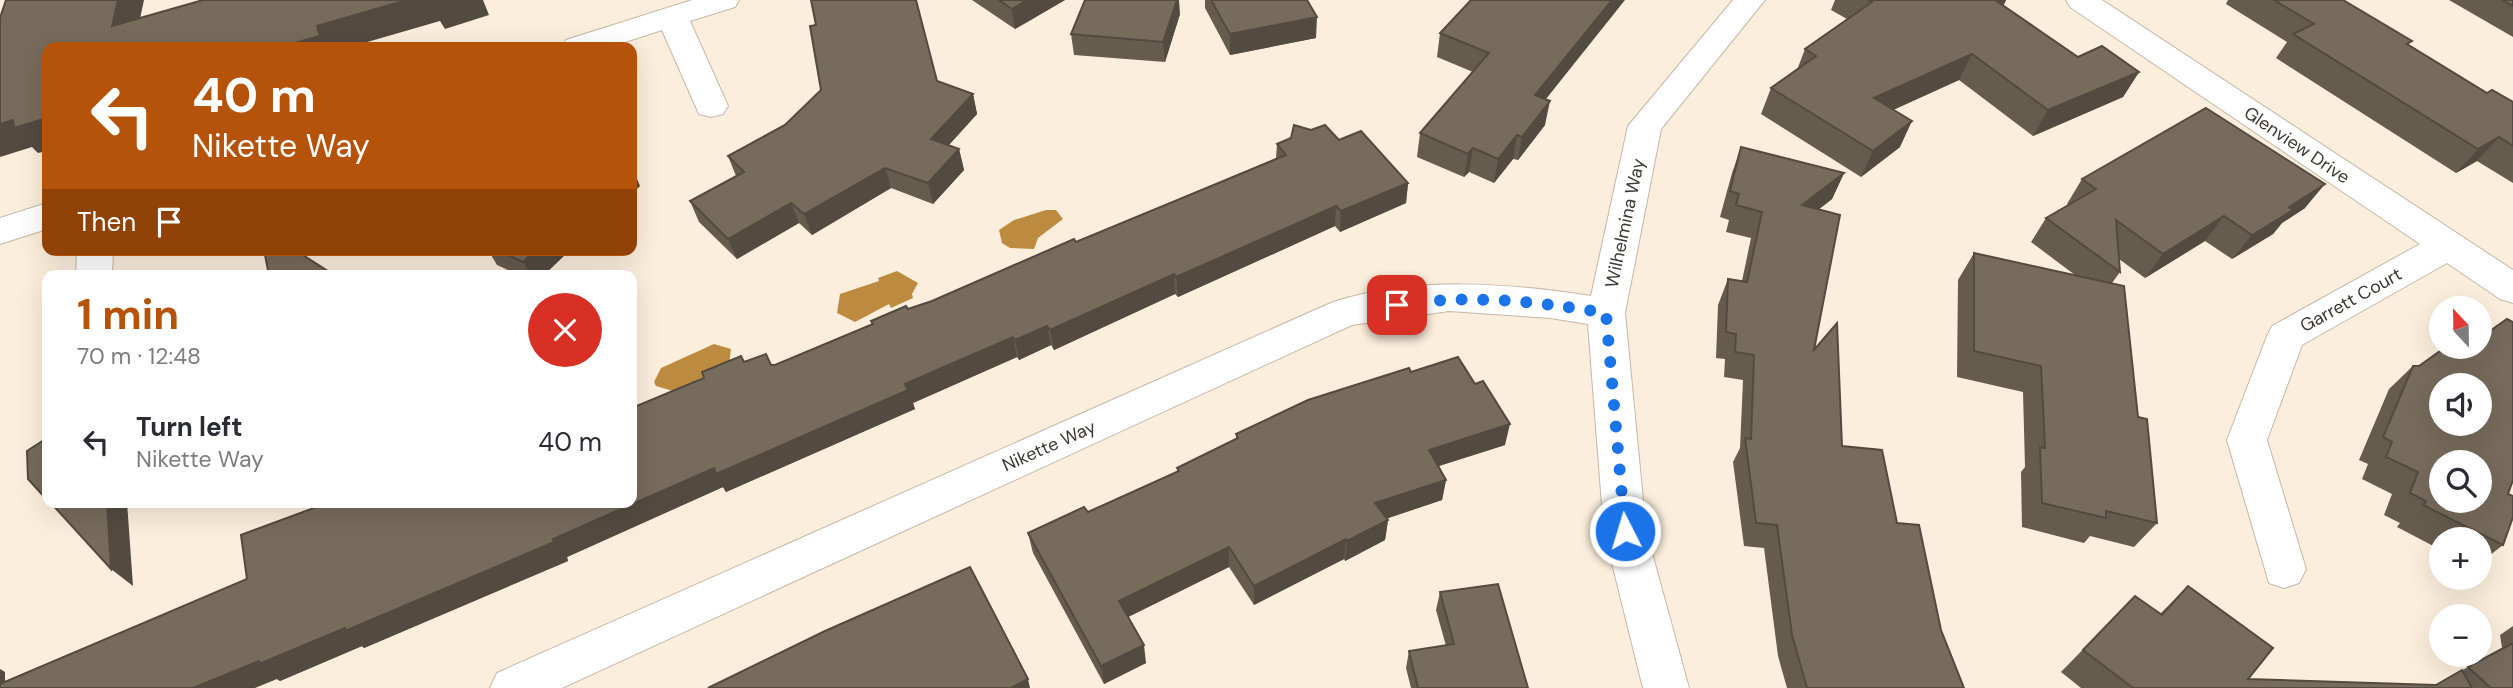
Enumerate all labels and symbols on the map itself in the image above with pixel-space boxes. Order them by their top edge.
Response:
street label: Glenview Drive [2239,101,2355,189]
street label: Wilhelmina Way [1600,156,1650,290]
street label: Garrett Court [2296,262,2406,338]
pin [1367,275,1427,335]
north arrow [2429,296,2492,359]
street label: Nikette Way [998,415,1100,477]
position arrow [1588,494,1662,568]

